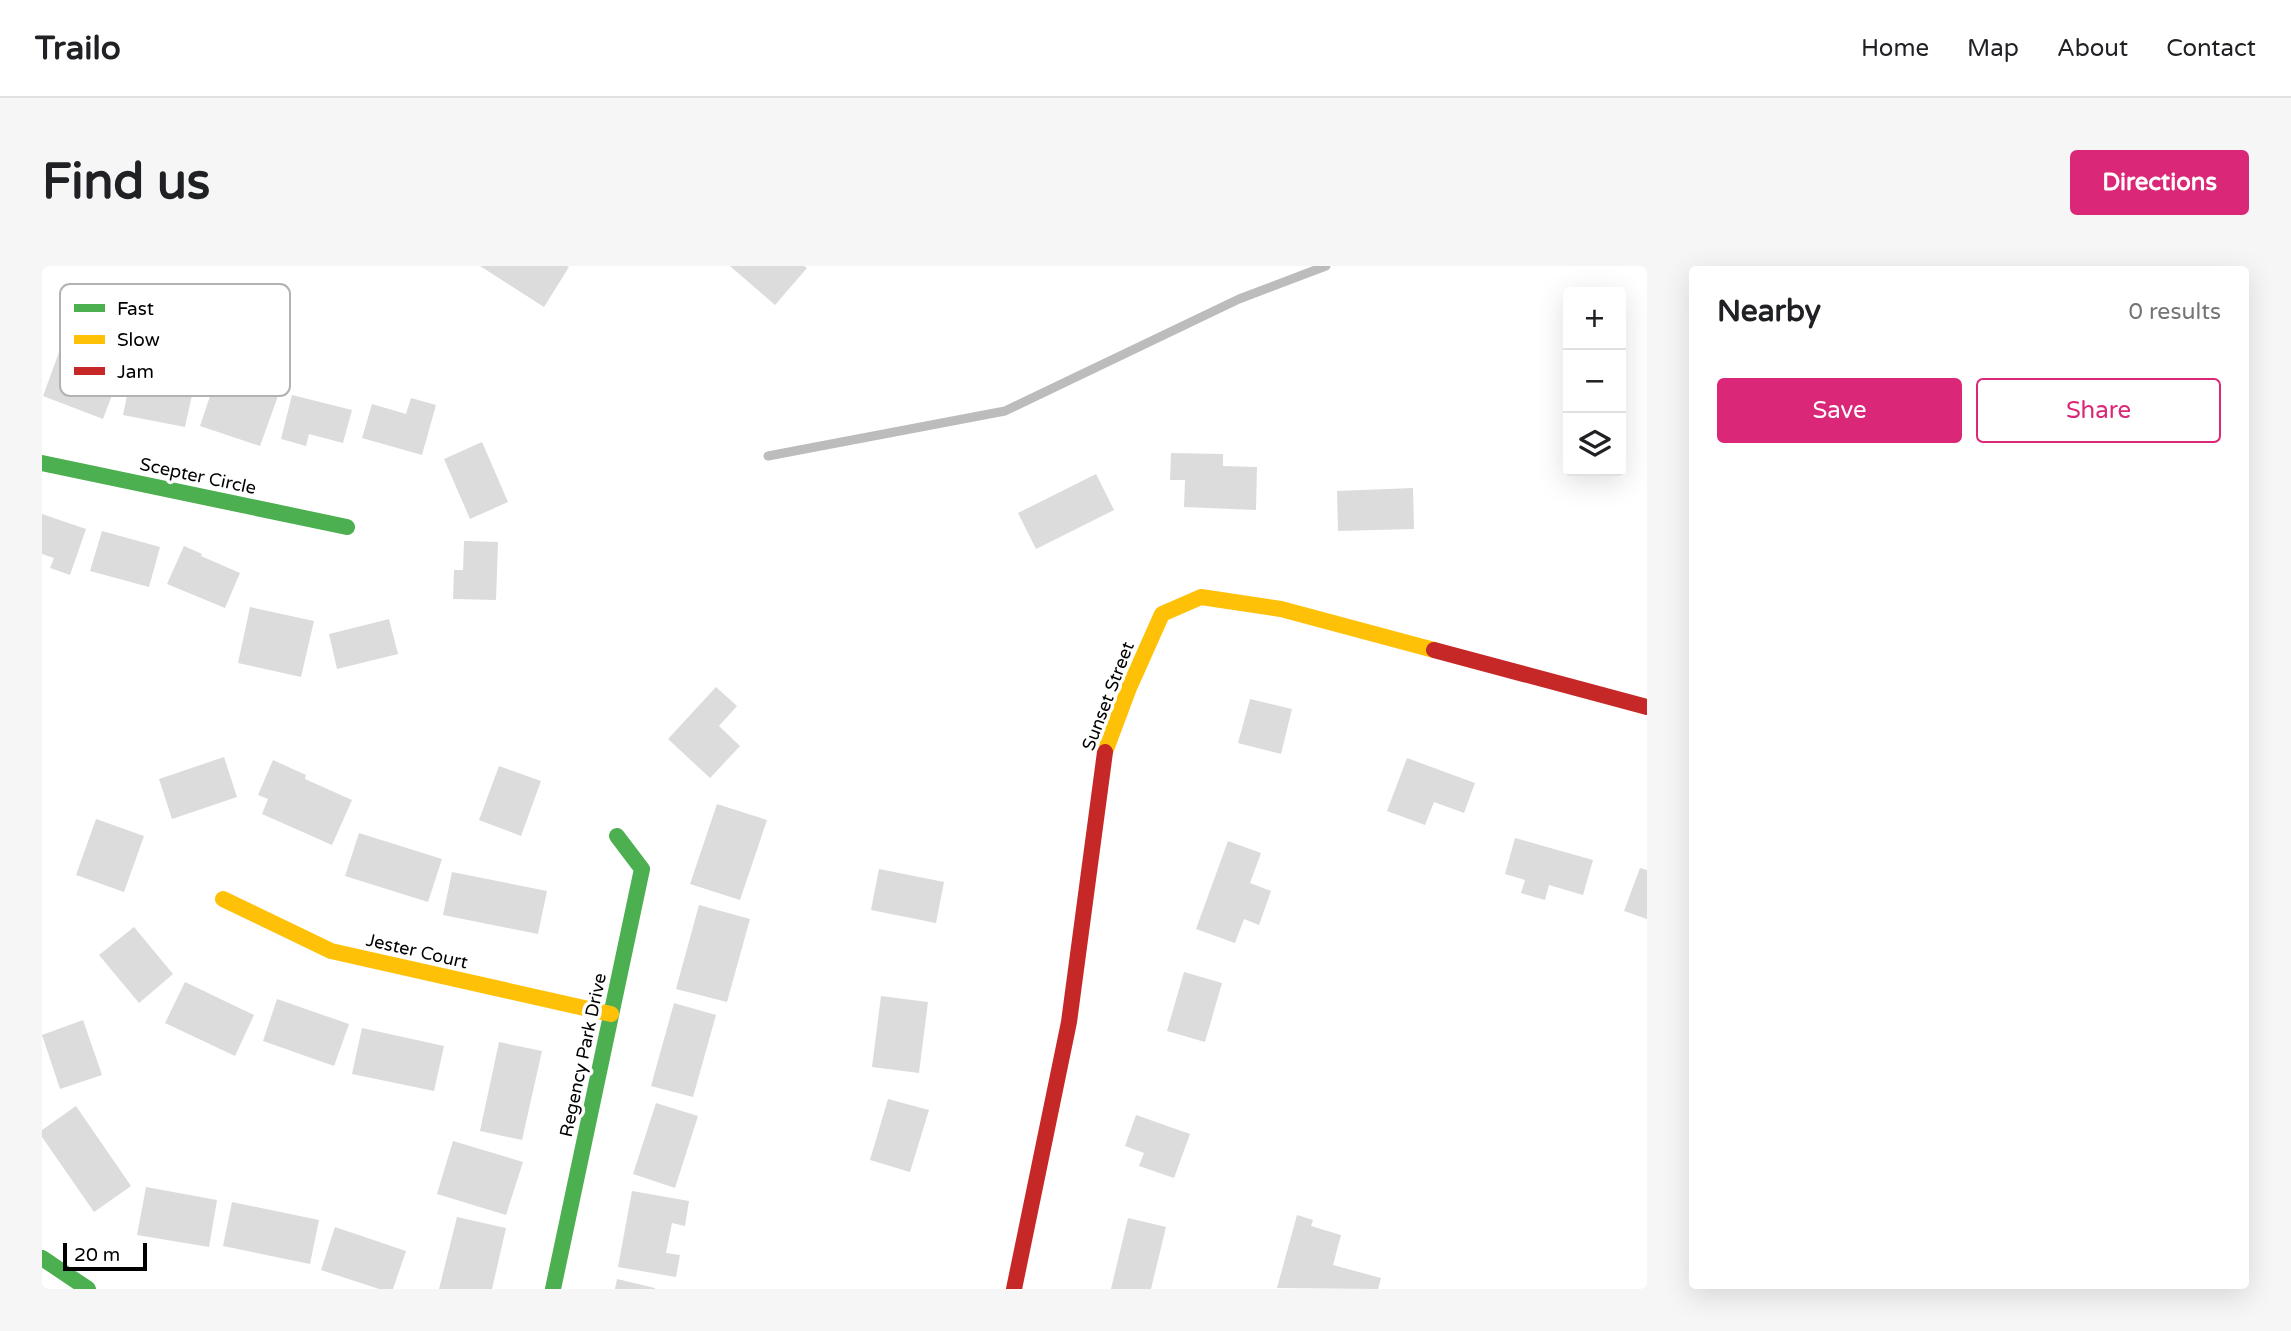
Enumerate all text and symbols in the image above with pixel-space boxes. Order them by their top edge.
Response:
text: Trailo [35,29,121,68]
text: Home [1861,34,1929,63]
text: Map [1967,34,2019,63]
text: About [2057,34,2128,63]
text: Contact [2166,34,2256,63]
button: Directions [2070,150,2249,215]
text: Find us [42,153,210,212]
legend [60,284,290,396]
map controls [1563,287,1626,476]
button: + [1563,287,1626,350]
text: Nearby [1717,293,1821,330]
text: Fast [117,298,154,320]
text: 0 results [2128,298,2221,326]
text: Slow [117,329,160,351]
button: − [1563,350,1626,413]
text: Jam [117,361,154,383]
button: Save [1717,378,1962,443]
button: Share [1976,378,2221,443]
button: layers [1563,413,1626,476]
street label: Scepter Circle [138,453,258,499]
street label: Sunset Street [1077,638,1139,753]
street label: Jester Court [364,929,470,973]
street label: Regency Park Drive [555,971,611,1139]
scale bar [63,1240,147,1272]
text: 20 m [74,1244,120,1266]

